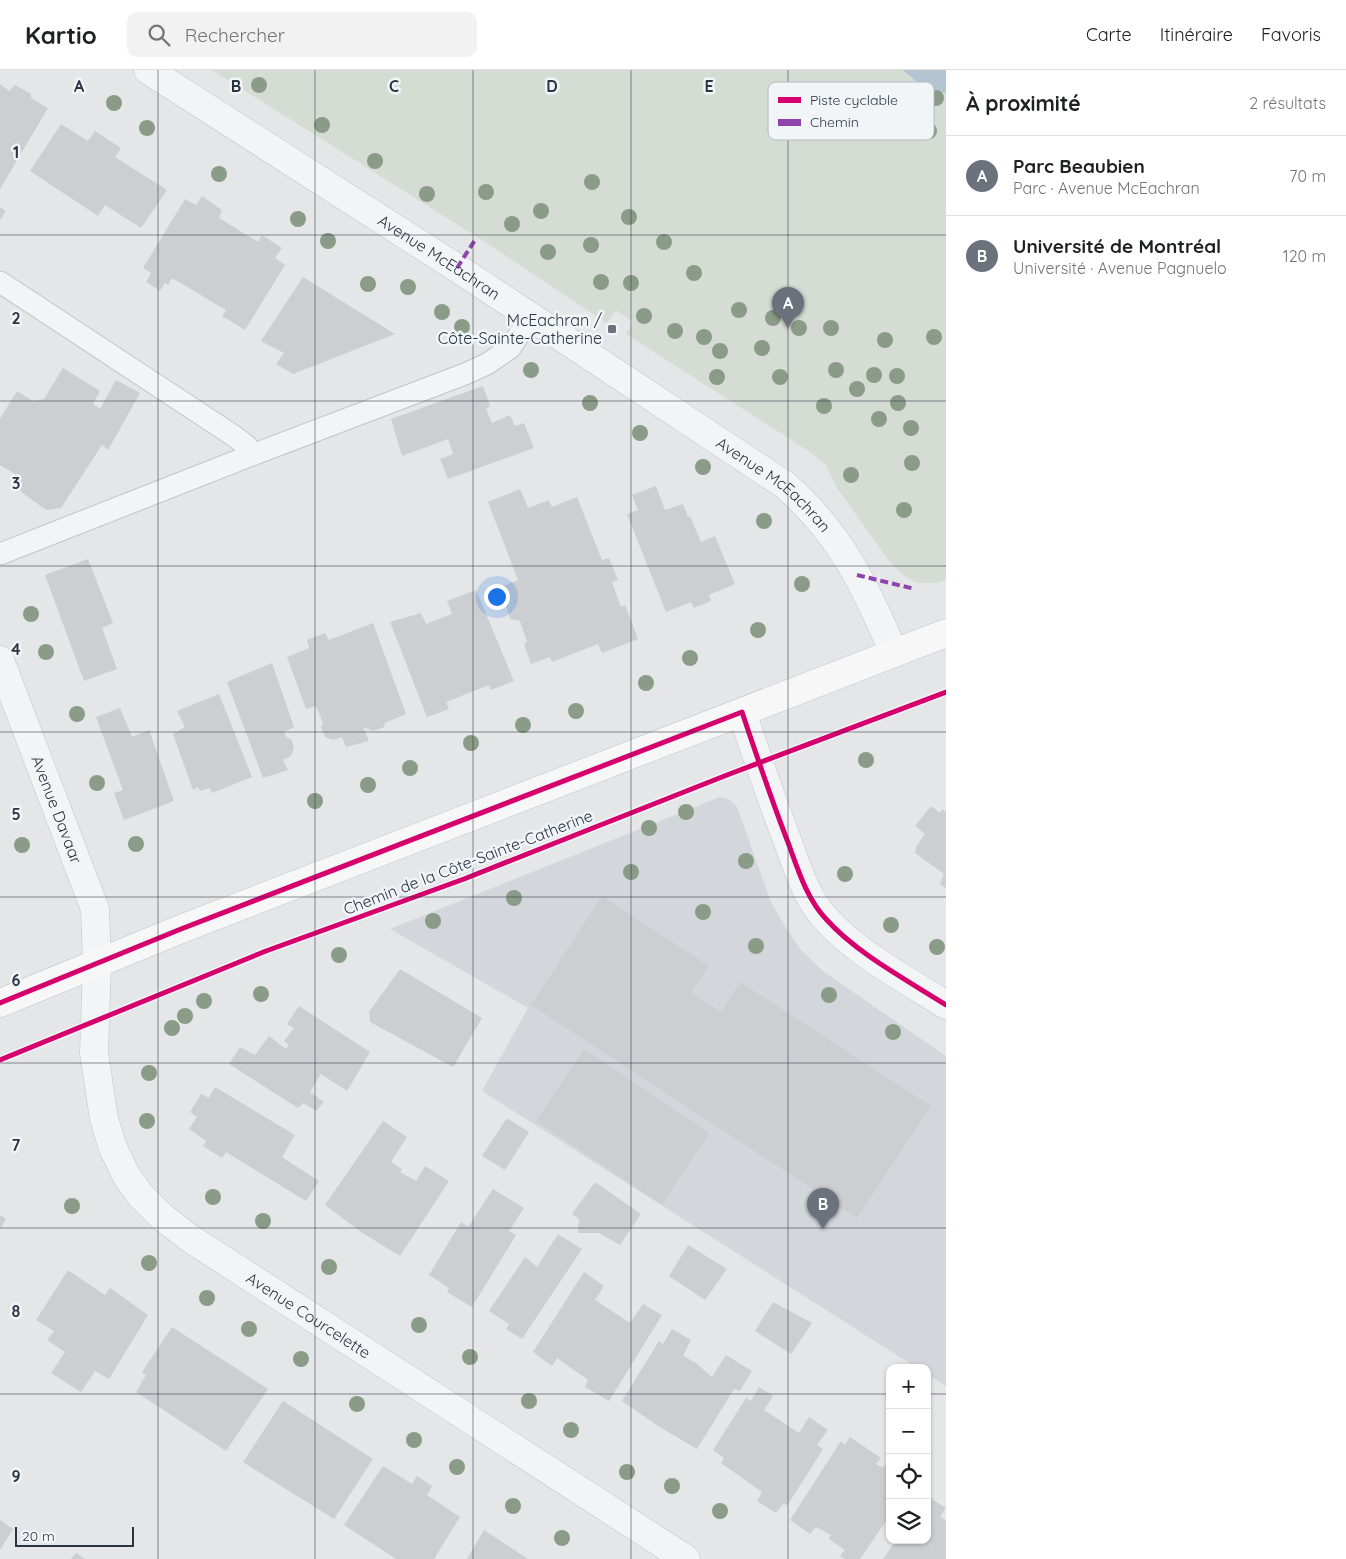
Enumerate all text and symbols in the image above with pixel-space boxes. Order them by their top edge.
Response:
search box [127,12,477,57]
text: Kartio [25,20,97,50]
icon: search [145,21,173,49]
text: Rechercher [185,23,285,47]
text: Carte [1086,23,1132,46]
text: Itinéraire [1160,23,1233,46]
text: Favoris [1261,23,1321,46]
text: A [74,76,85,96]
text: B [231,76,241,96]
text: C [389,76,399,96]
text: D [546,76,558,96]
text: E [704,76,714,96]
legend [768,82,934,140]
text: À proximité [966,90,1081,116]
text: Piste cyclable [810,91,898,109]
text: 2 résultats [1249,93,1326,113]
text: Chemin [810,113,859,131]
text: 1 [13,142,19,162]
text: Parc Beaubien [1013,154,1145,178]
text: A [977,166,987,186]
text: 70 m [1289,166,1326,186]
text: Parc · Avenue McEachran [1013,178,1200,198]
street label: Avenue McEachran [374,210,504,304]
text: Université de Montréal [1013,234,1221,258]
text: B [977,246,987,266]
text: 120 m [1283,246,1326,266]
text: Université · Avenue Pagnuelo [1013,258,1227,278]
pin: A [772,287,804,328]
text: 2 [11,308,21,328]
place label: McEachran / Côte-Sainte-Catherine [438,310,603,348]
marker: McEachran / Côte-Sainte-Catherine [606,323,618,335]
street label: Avenue McEachran [713,432,835,536]
text: 3 [12,473,20,493]
your location [484,584,510,610]
text: 4 [11,639,21,659]
street label: Avenue Davaar [27,753,87,866]
text: 5 [11,804,21,824]
street label: Chemin de la Côte-Sainte-Catherine [341,805,595,919]
text: 6 [12,970,21,990]
text: 7 [12,1135,21,1155]
pin: B [807,1188,839,1229]
street label: Avenue Courcelette [243,1268,374,1362]
text: 8 [12,1301,21,1321]
map controls [886,1364,931,1544]
button: + [886,1364,931,1409]
button: − [886,1409,931,1454]
button: locate [886,1454,931,1499]
text: 9 [11,1466,21,1486]
button: layers [886,1499,931,1544]
scale bar [15,1524,134,1547]
text: 20 m [22,1527,55,1545]

